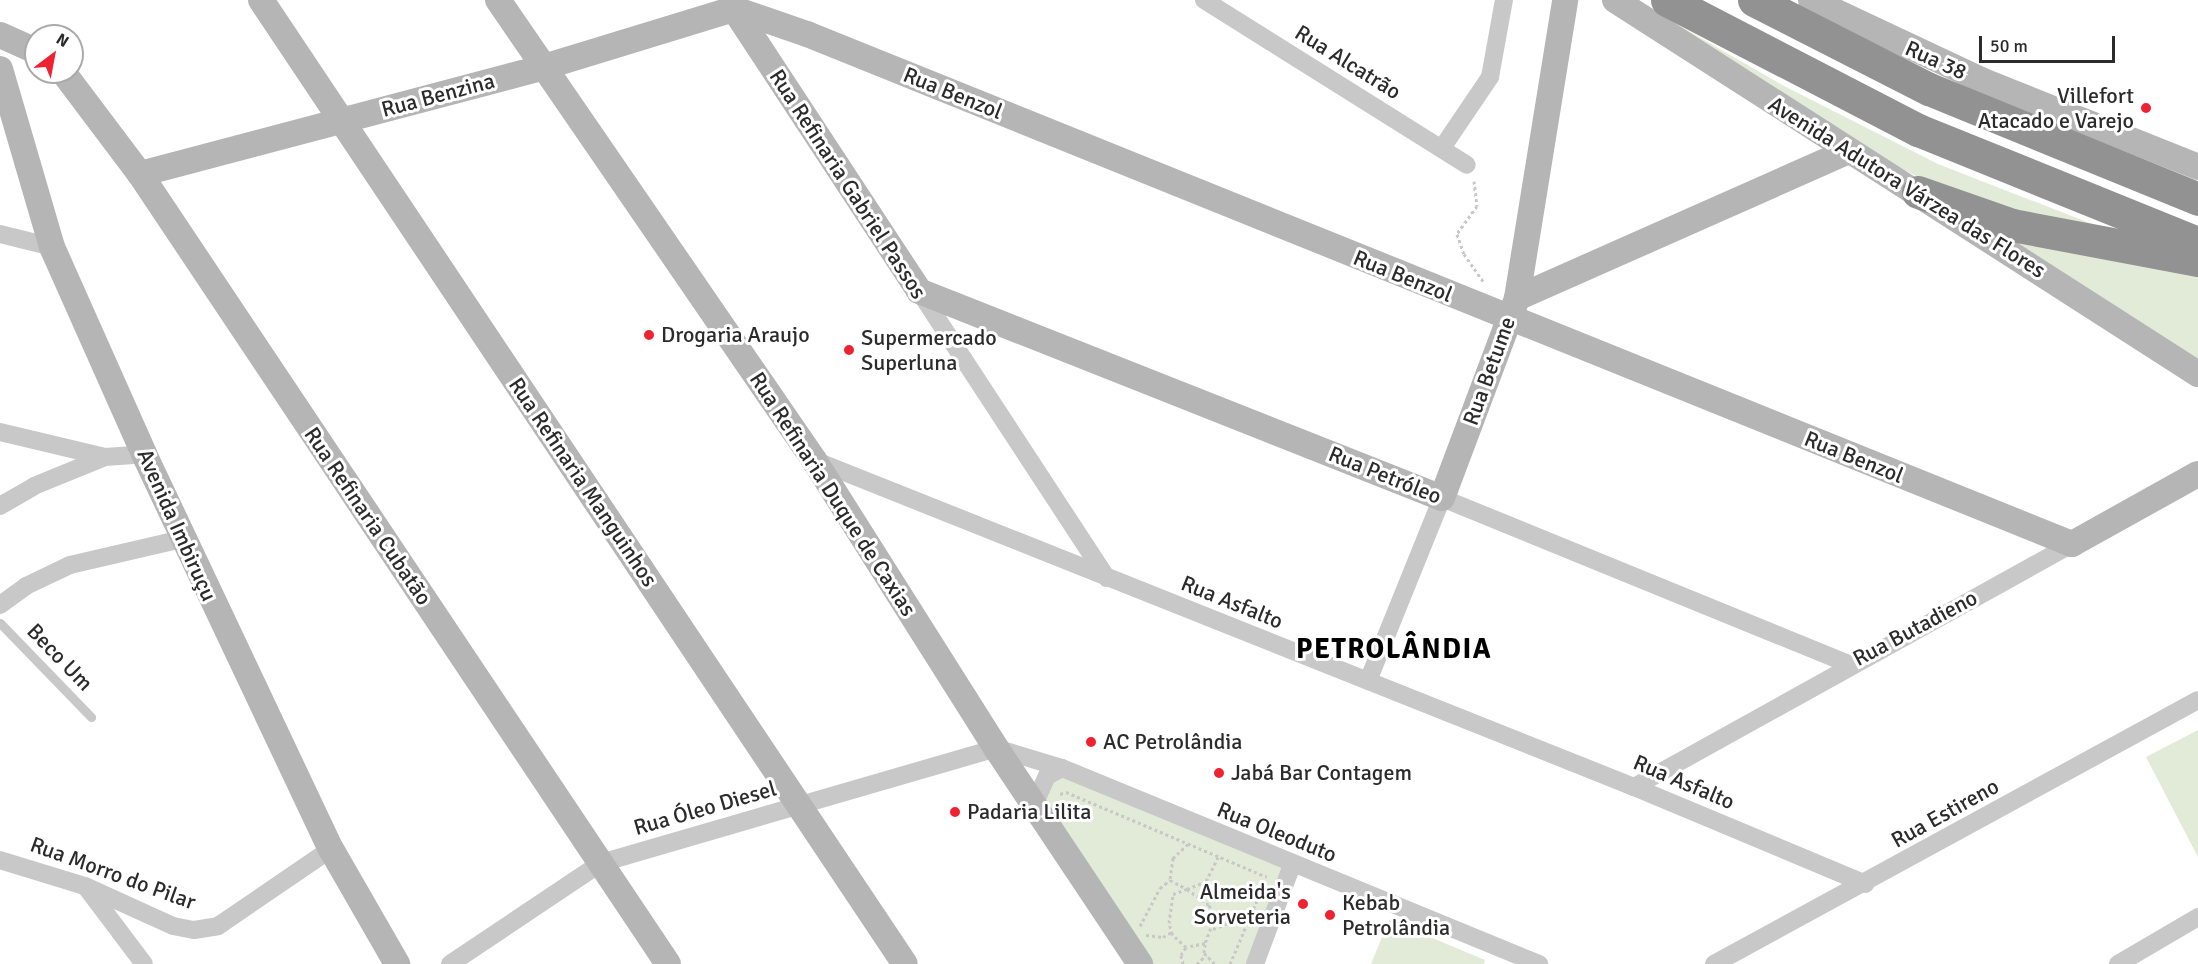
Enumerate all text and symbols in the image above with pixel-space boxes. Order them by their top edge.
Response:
street label: Rua Alcatrão [1290,19,1406,105]
north arrow [24,24,84,84]
scale bar [1982,24,2118,62]
text: N [52,29,72,52]
street label: Rua 38 [1901,35,1971,85]
text: 50 m [1990,35,2028,57]
street label: Rua Benzol [900,61,1006,125]
street label: Rua Refinaria Gabriel Passos [764,64,932,304]
street label: Rua Benzina [379,67,497,123]
place label: Villefort Atacado e Varejo [1978,82,2134,134]
street label: Avenida Adutora Várzea das Flores [1764,91,2050,283]
marker: Villefort Atacado e Varejo [2139,101,2153,115]
street label: Rua Benzol [1350,244,1456,308]
street label: Rua Betume [1457,313,1521,429]
place label: Drogaria Araujo [661,322,810,348]
place label: Supermercado Superluna [861,324,997,376]
marker: Drogaria Araujo [642,328,656,342]
marker: Supermercado Superluna [842,343,856,357]
street label: Rua Refinaria Duque de Caxias [744,367,922,621]
street label: Rua Refinaria Manguinhos [503,372,663,592]
street label: Rua Refinaria Cubatão [299,422,437,610]
street label: Rua Benzol [1801,425,1907,489]
street label: Rua Petróleo [1325,440,1445,510]
street label: Avenida Imbiruçu [132,445,222,605]
street label: Rua Asfalto [1177,570,1287,634]
street label: Rua Butadieno [1848,584,1982,672]
street label: Beco Um [22,618,98,696]
district label: PETROLÂNDIA [1296,632,1492,666]
place label: AC Petrolândia [1103,729,1242,755]
marker: AC Petrolândia [1084,735,1098,749]
street label: Rua Asfalto [1629,749,1739,815]
place label: Jabá Bar Contagem [1231,760,1412,786]
marker: Jabá Bar Contagem [1212,766,1226,780]
street label: Rua Estireno [1887,773,2003,853]
street label: Rua Óleo Diesel [631,775,779,841]
street label: Rua Oleoduto [1213,796,1341,868]
place label: Padaria Lilita [967,799,1091,825]
marker: Padaria Lilita [948,805,962,819]
street label: Rua Morro do Pilar [27,831,199,915]
place label: Almeida's Sorveteria [1194,878,1291,930]
place label: Kebab Petrolândia [1342,889,1450,940]
marker: Almeida's Sorveteria [1296,897,1310,911]
marker: Kebab Petrolândia [1323,908,1337,922]

